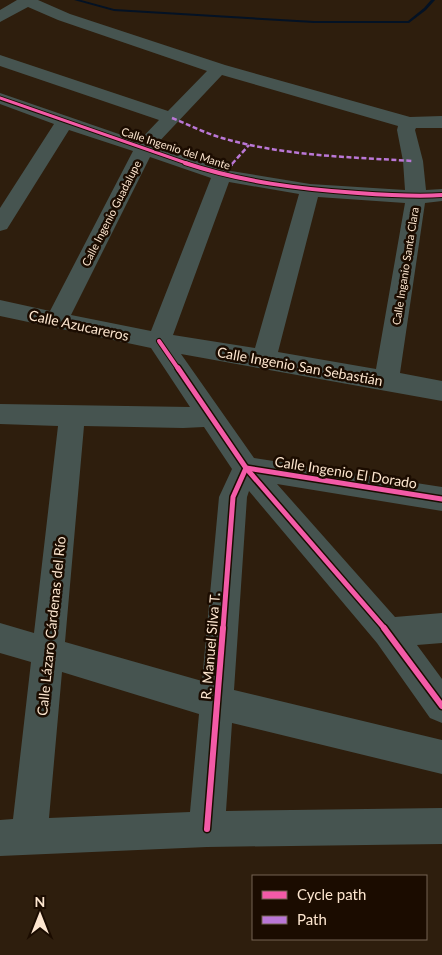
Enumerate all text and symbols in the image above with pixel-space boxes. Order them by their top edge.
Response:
street label: Calle Ingenio del Mante [120,124,232,172]
street label: Calle Ingenio Guadalupe [79,158,143,268]
street label: Calle Inganio Santa Clara [389,206,421,326]
street label: Calle Azucareros [27,306,131,344]
street label: Calle Ingenio San Sebastián [216,343,384,389]
street label: Calle Ingenio El Dorado [274,452,418,492]
street label: Calle Lázaro Cárdenas del Río [33,535,69,717]
street label: R. Manuel Silva T. [197,592,223,700]
legend [252,875,427,940]
text: Cycle path [297,885,366,903]
north arrow [15,890,65,940]
text: N [35,893,45,910]
text: Path [297,910,327,928]

